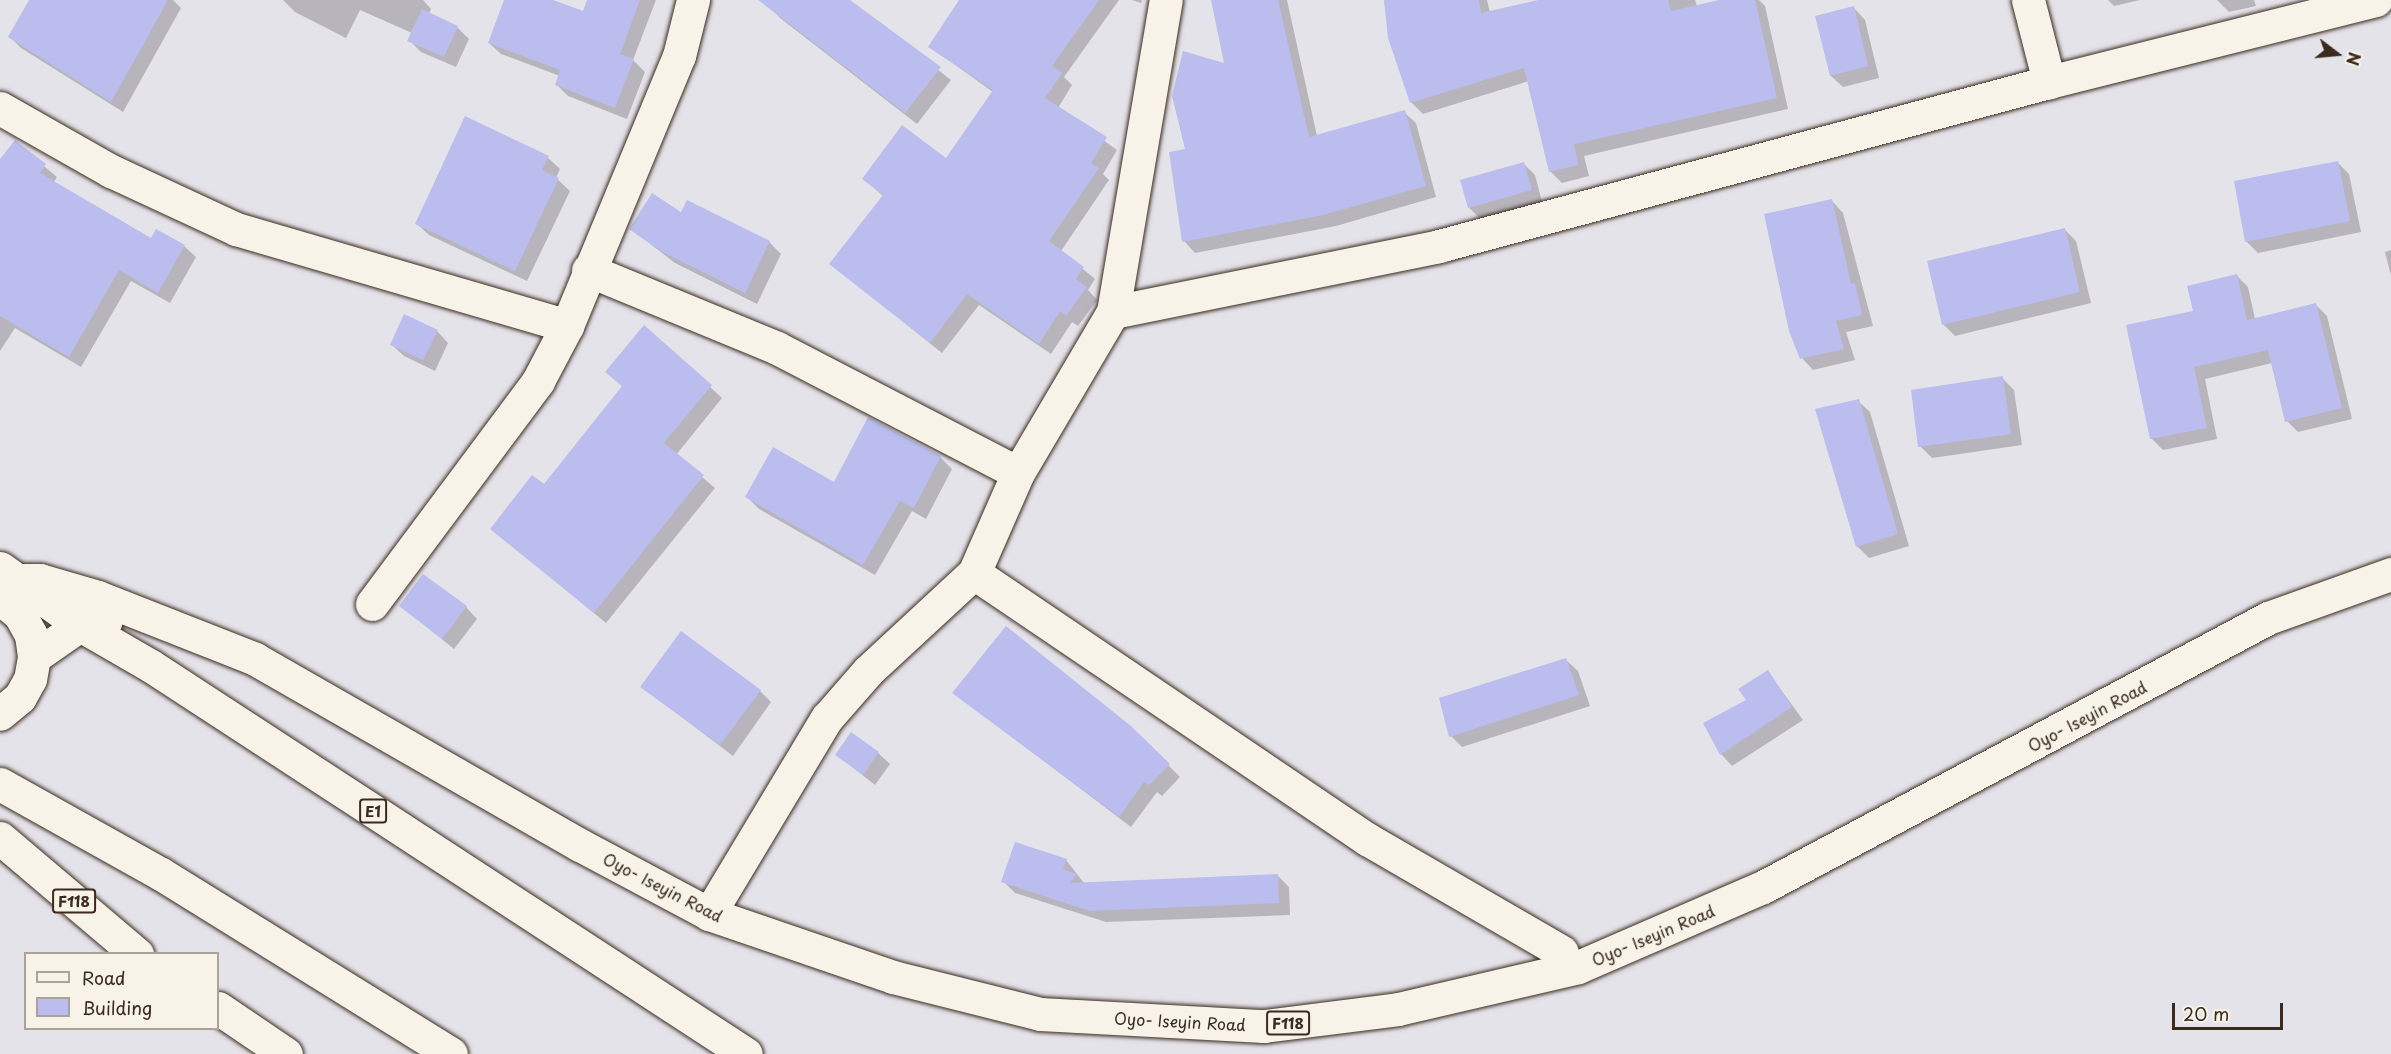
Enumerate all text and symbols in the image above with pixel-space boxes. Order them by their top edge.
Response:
north arrow [2307,24,2367,84]
text: N [2341,50,2368,68]
street label: Oyo- Iseyin Road [2025,677,2149,755]
road number: E1 [358,799,388,823]
street label: Oyo- Iseyin Road [600,849,726,925]
road number: F118 [52,889,97,913]
street label: Oyo- Iseyin Road [1589,901,1717,969]
legend [24,952,219,1030]
text: Road [82,964,126,991]
scale bar [2175,991,2286,1029]
text: Building [82,994,152,1021]
text: 20 m [2183,1000,2229,1027]
street label: Oyo- Iseyin Road [1114,1008,1246,1034]
road number: F118 [1266,1011,1310,1035]

